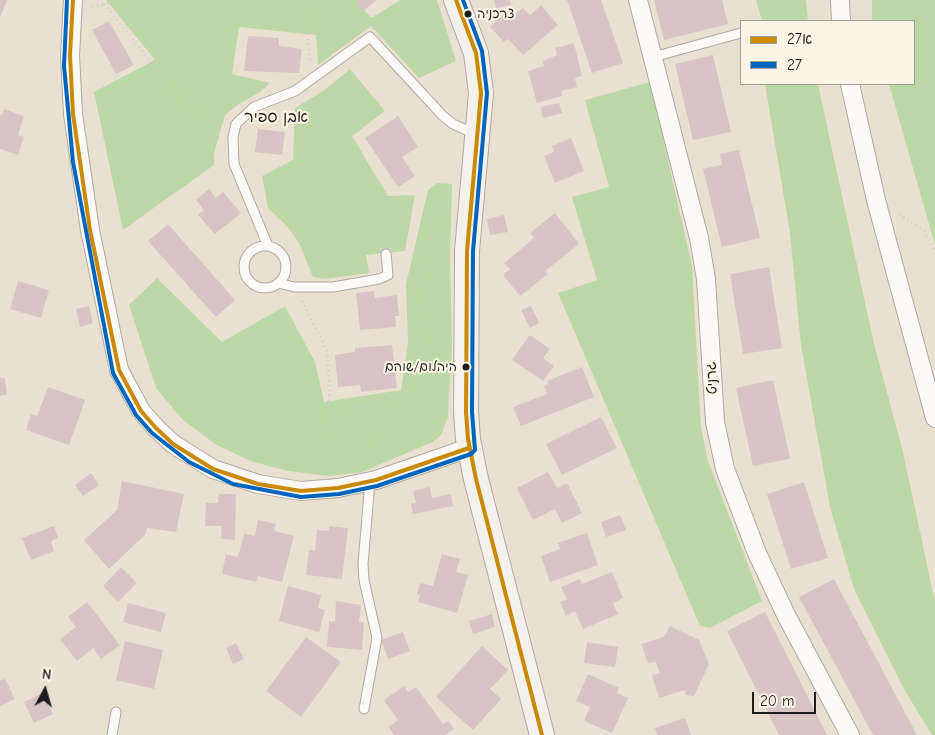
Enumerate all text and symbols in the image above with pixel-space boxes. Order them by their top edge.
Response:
place label: צרכניה [477,6,515,22]
marker: צרכניה [463,9,473,19]
legend [740,20,915,85]
text: 27א [787,30,812,48]
text: 27 [787,56,802,74]
district label: אבן ספיר [244,107,308,127]
place label: היהלום/שוהם [385,359,457,375]
street label: גרניט [703,361,721,395]
marker: היהלום/שוהם [461,362,471,372]
north arrow [20,665,70,715]
text: N [41,666,52,684]
scale bar [755,682,819,714]
text: 20 m [760,692,794,710]

